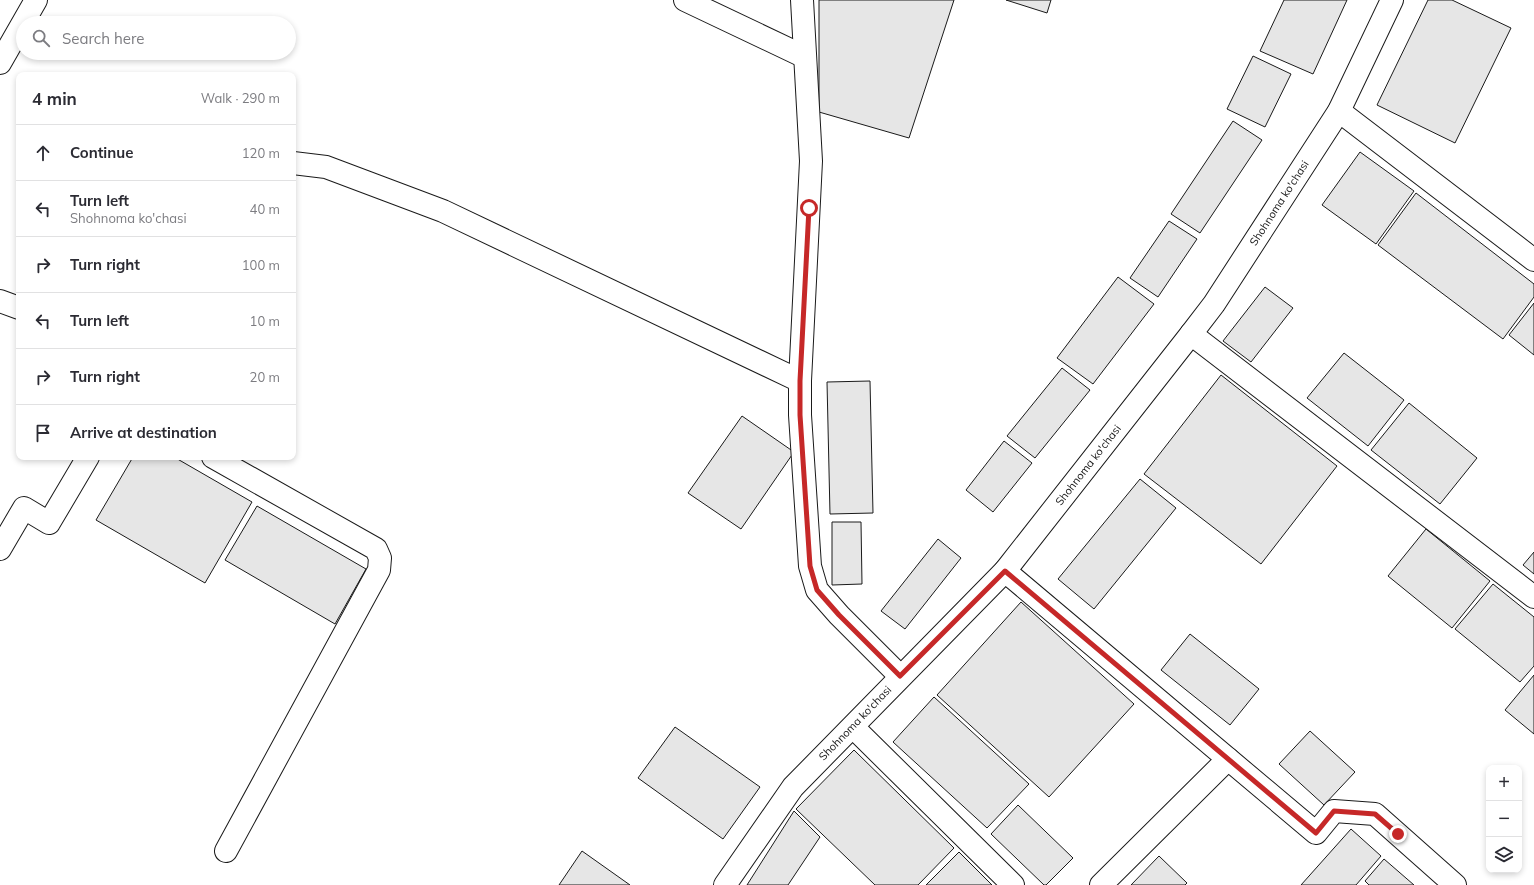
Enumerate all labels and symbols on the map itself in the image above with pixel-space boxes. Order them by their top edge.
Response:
street label: Shohnoma ko'chasi [1246,158,1312,248]
route start [800,199,818,217]
street label: Shohnoma ko'chasi [1052,422,1124,508]
street label: Shohnoma ko'chasi [816,683,894,763]
route end [1389,825,1407,843]

